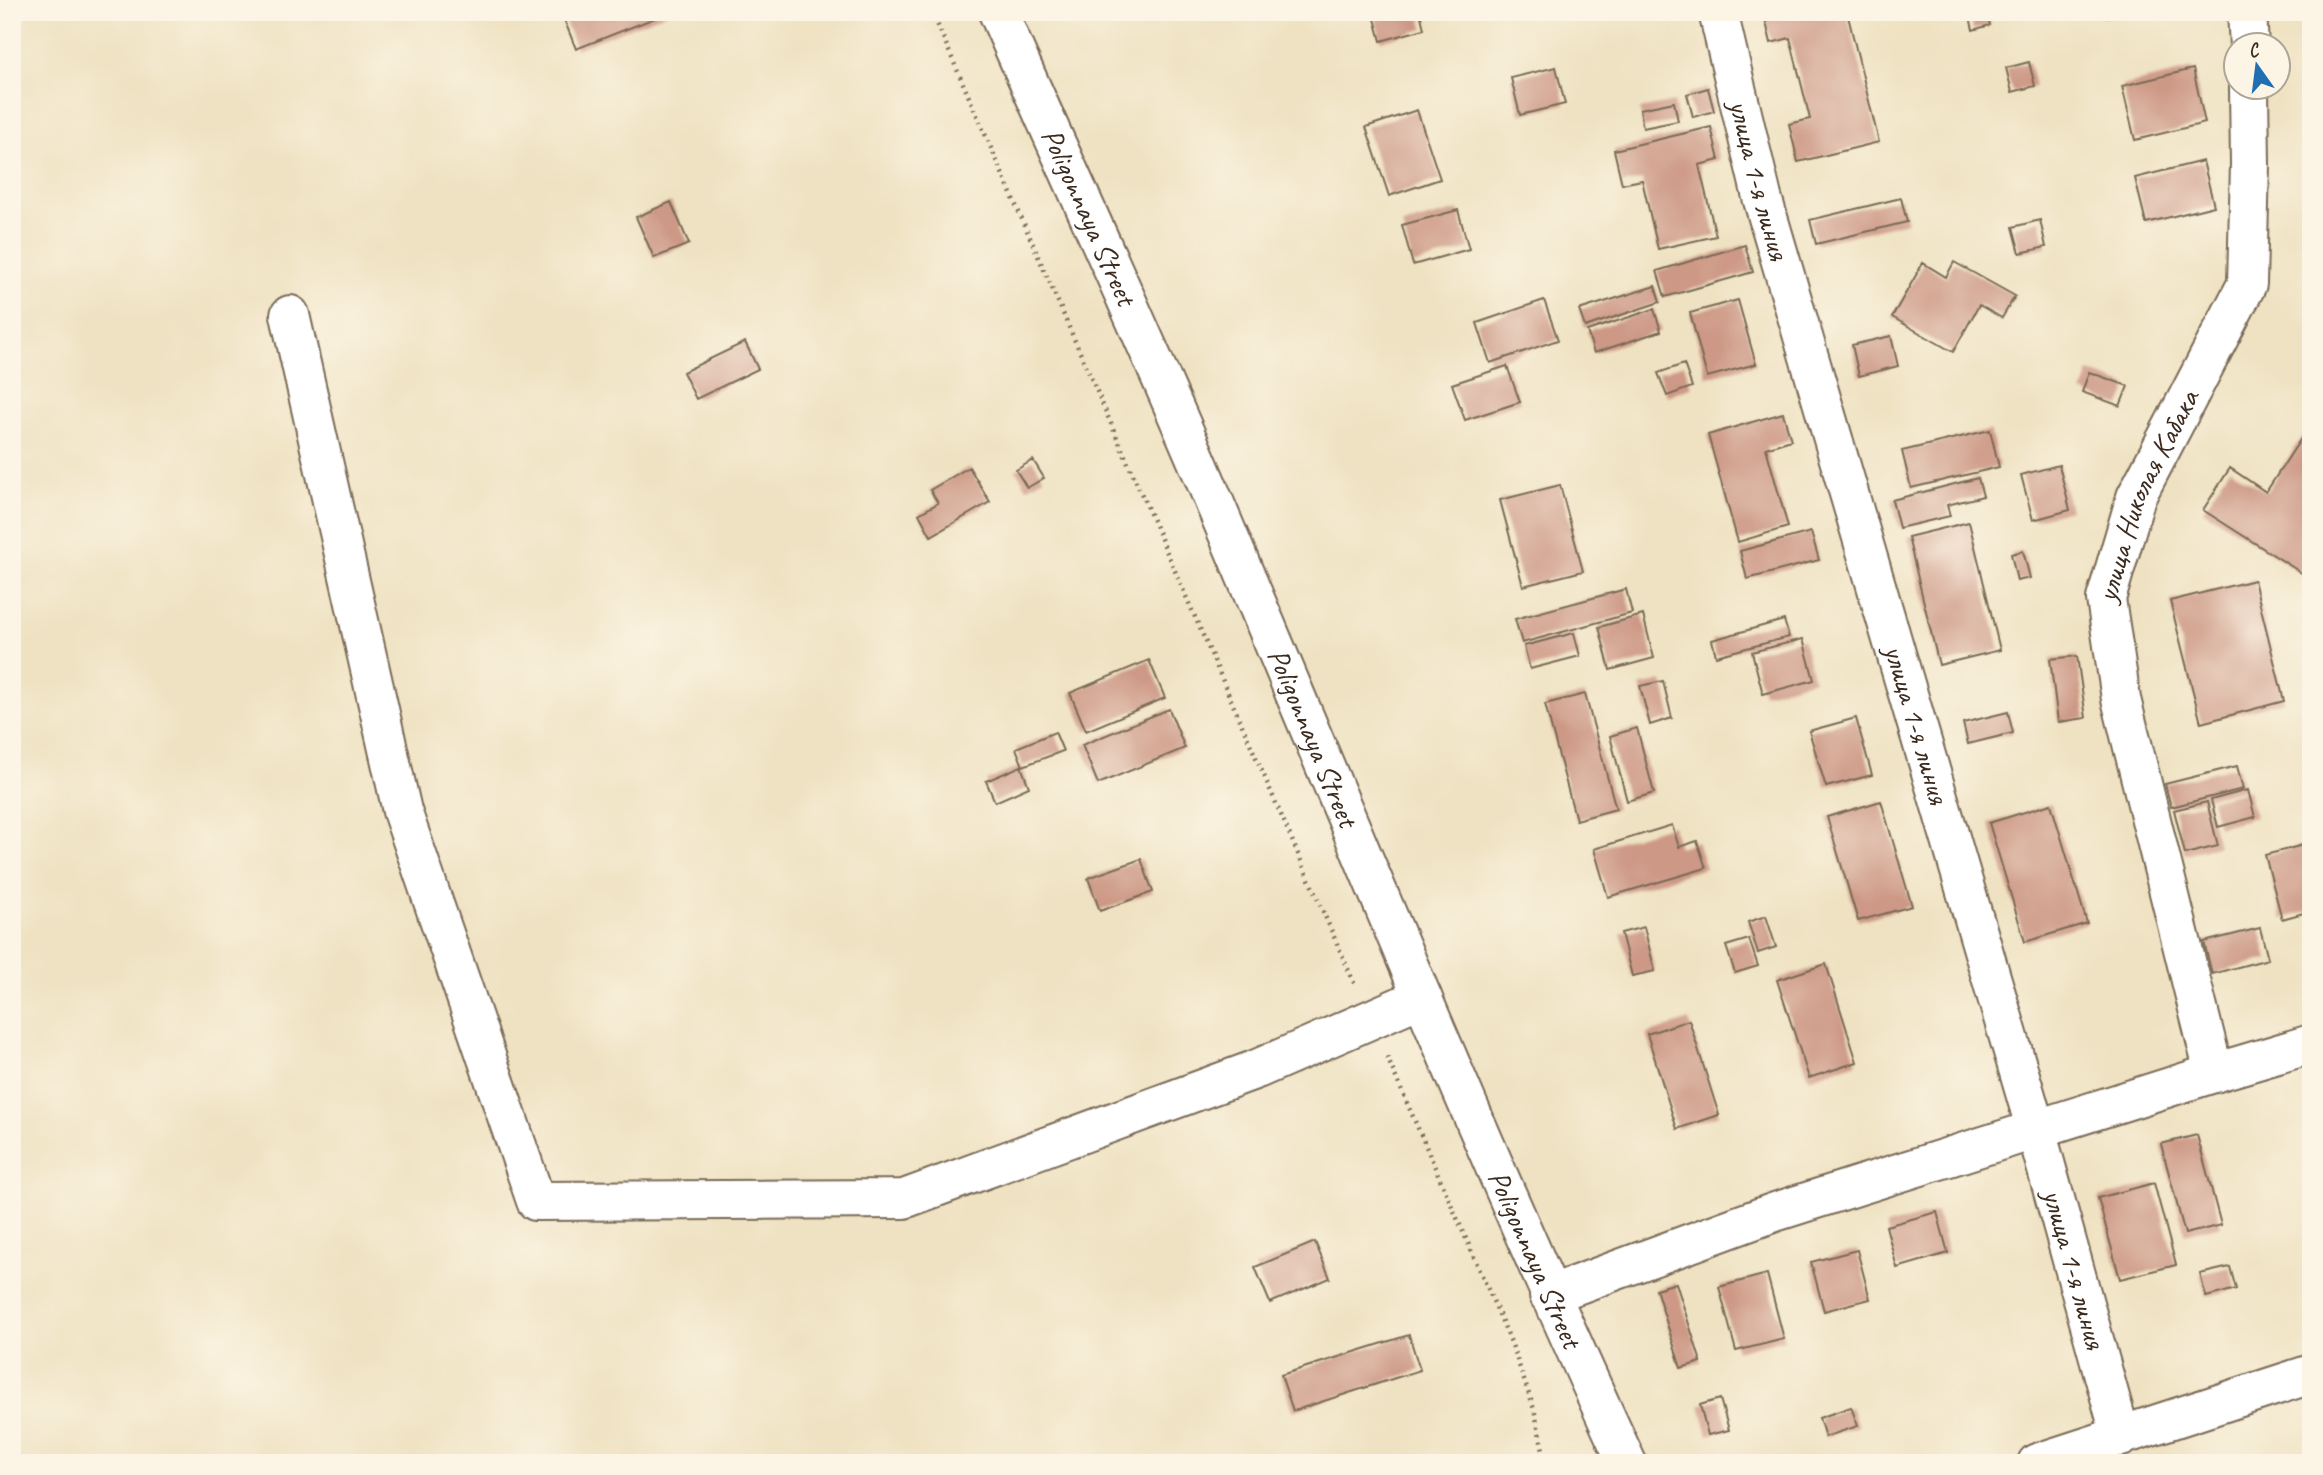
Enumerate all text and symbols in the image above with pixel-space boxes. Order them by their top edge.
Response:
north arrow [2222,32,2292,102]
text: С [2246,37,2263,63]
street label: улица 1-я линия [1720,94,1799,266]
street label: Poligonnaya Street [1033,122,1147,314]
street label: улица Николая Кабака [2087,382,2208,608]
street label: улица 1-я линия [1875,639,1959,810]
street label: Poligonnaya Street [1259,643,1368,835]
street label: Poligonnaya Street [1480,1165,1592,1357]
street label: улица 1-я линия [2034,1183,2115,1354]

